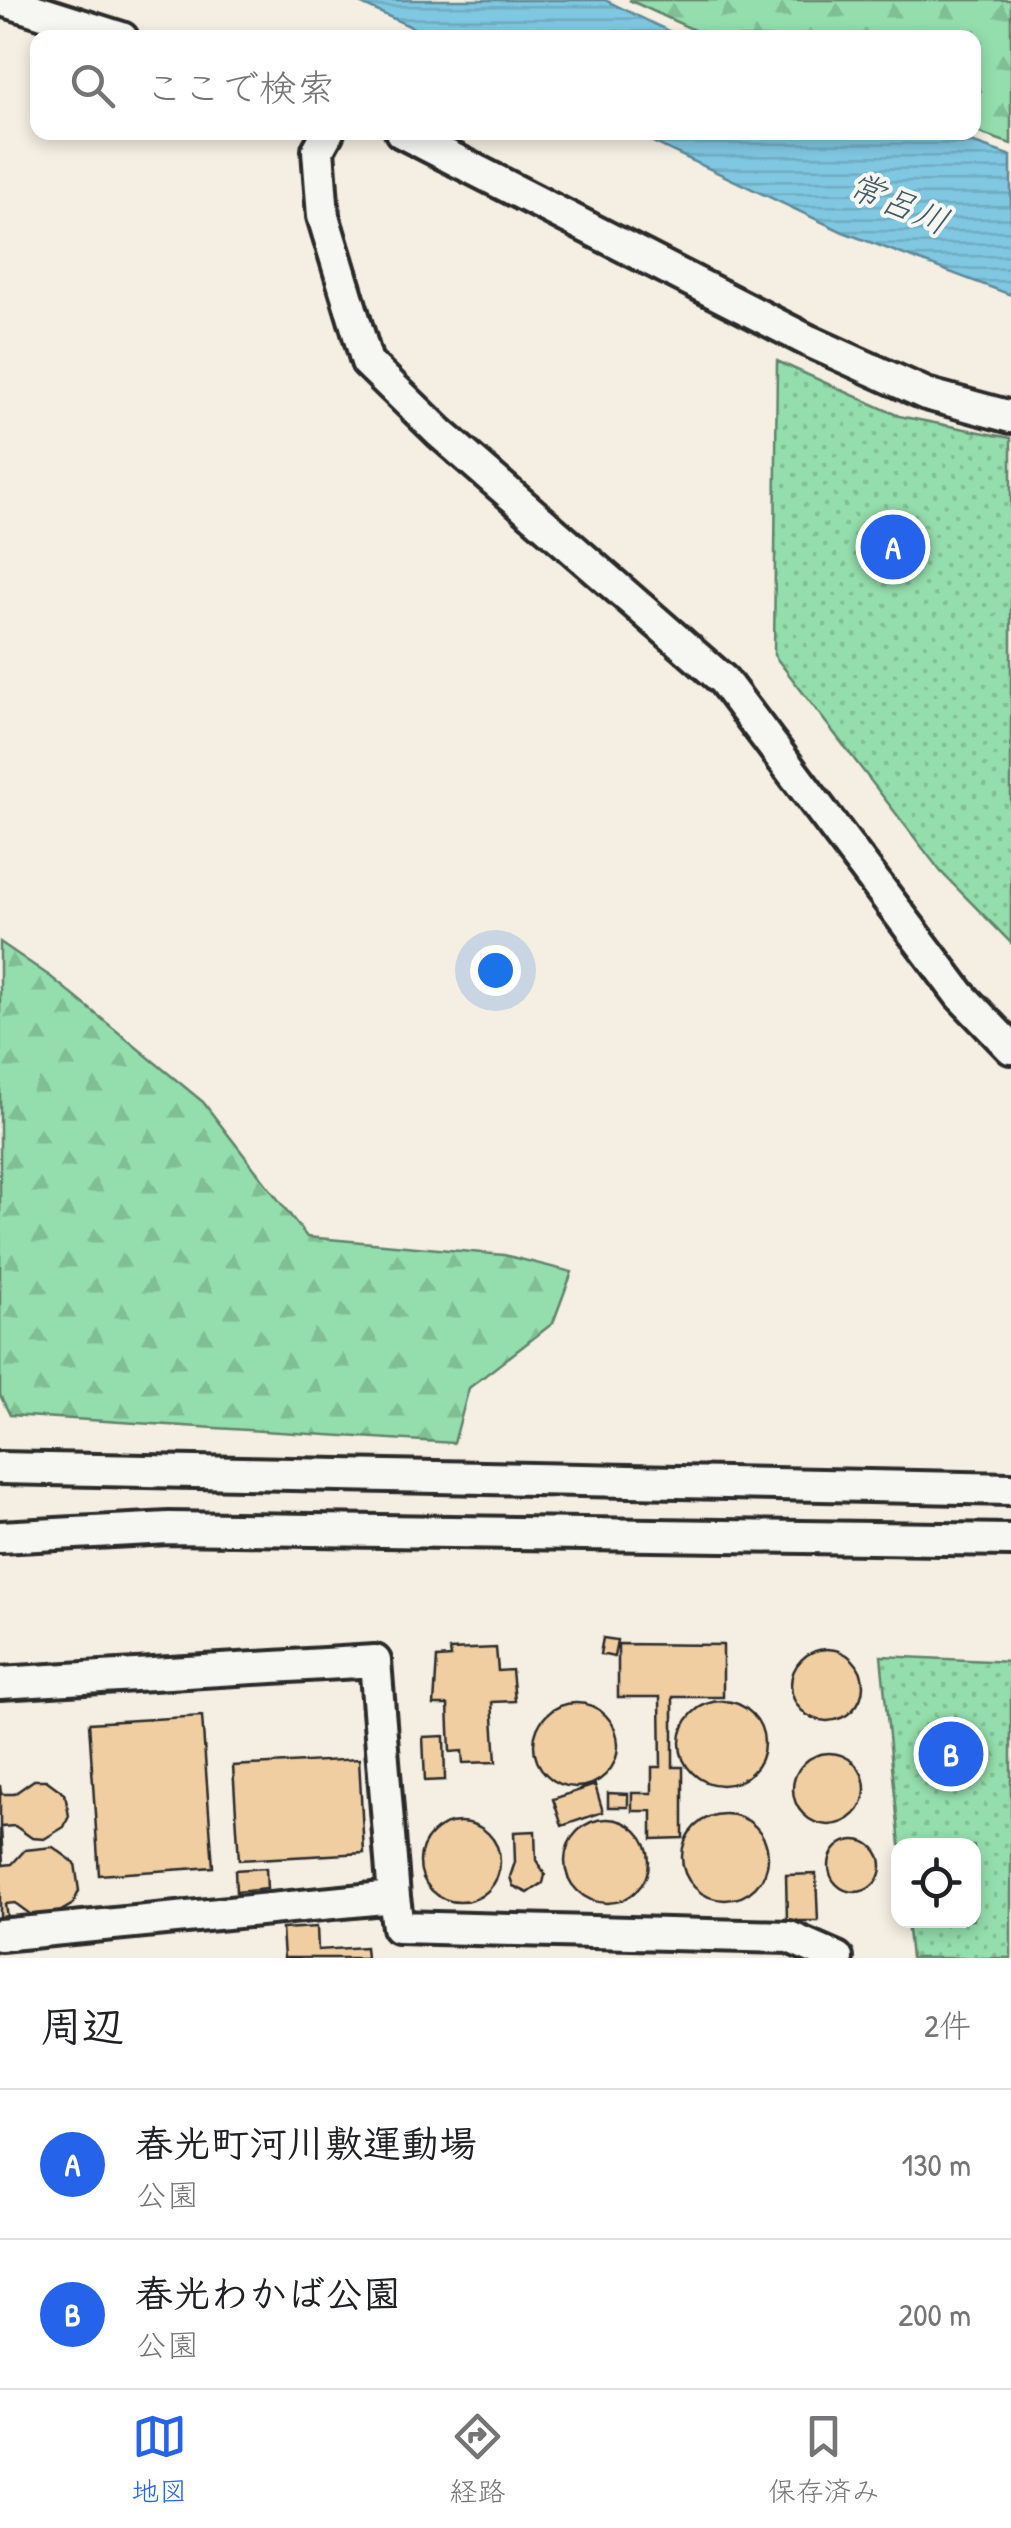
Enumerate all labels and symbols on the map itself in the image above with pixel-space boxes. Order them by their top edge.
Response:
water label: 常呂川 [841,161,957,245]
pin: A [860,510,926,584]
your location [470,945,521,996]
pin: B [918,1716,984,1792]

